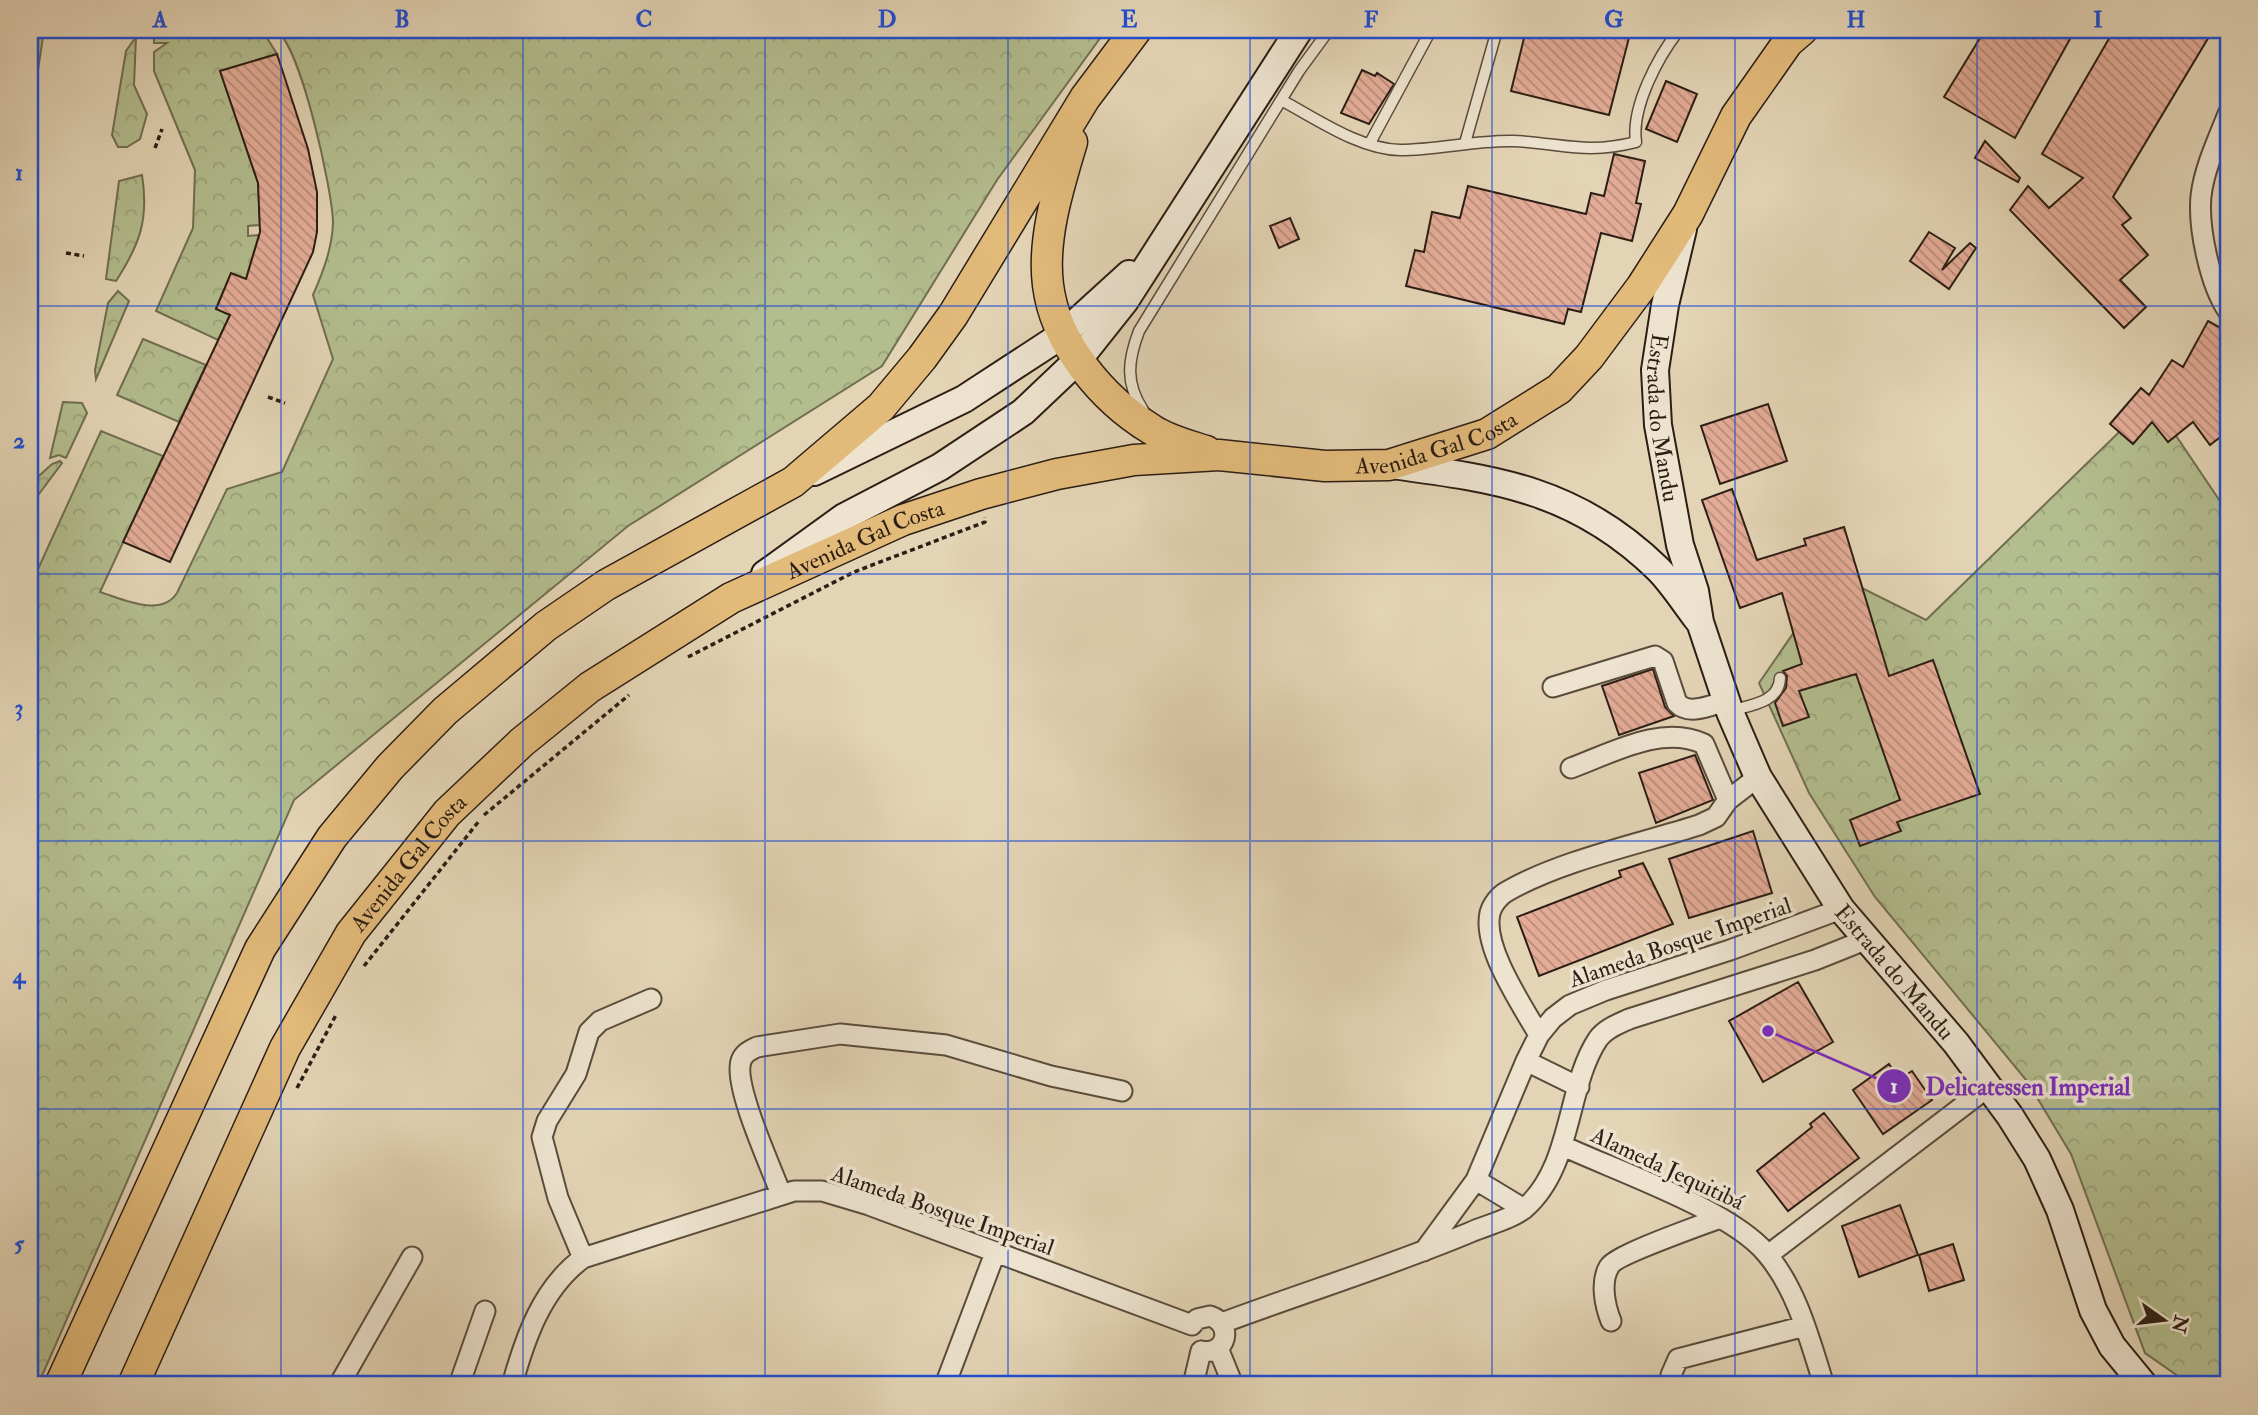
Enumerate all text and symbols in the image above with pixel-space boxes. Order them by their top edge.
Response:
text: A [152,5,168,34]
text: B [394,5,410,34]
text: C [636,5,652,34]
text: D [878,5,896,34]
text: E [1121,5,1138,34]
text: F [1364,5,1379,34]
text: G [1604,5,1624,34]
text: H [1847,5,1866,34]
text: I [2093,5,2103,34]
text: 1 [15,158,23,187]
street label: Estrada do Mandu [1640,332,1686,504]
street label: Avenida Gal Costa [1354,404,1523,481]
text: 2 [13,426,25,455]
street label: Avenida Gal Costa [781,493,948,586]
text: 3 [15,693,23,722]
street label: Avenida Gal Costa [343,788,473,938]
street label: Alameda Bosque Imperial [1564,891,1796,995]
street label: Estrada do Mandu [1828,898,1961,1046]
text: 4 [12,961,27,990]
callout: Delicatessen Imperial [1877,1064,2145,1109]
text: Delicatessen Imperial [1925,1072,2131,1103]
text: 1 [1890,1073,1898,1100]
street label: Alameda Jequitibá [1586,1120,1749,1217]
street label: Alameda Bosque Imperial [826,1158,1058,1263]
text: 5 [14,1229,25,1258]
north arrow [2128,1286,2198,1356]
text: N [2166,1312,2193,1336]

